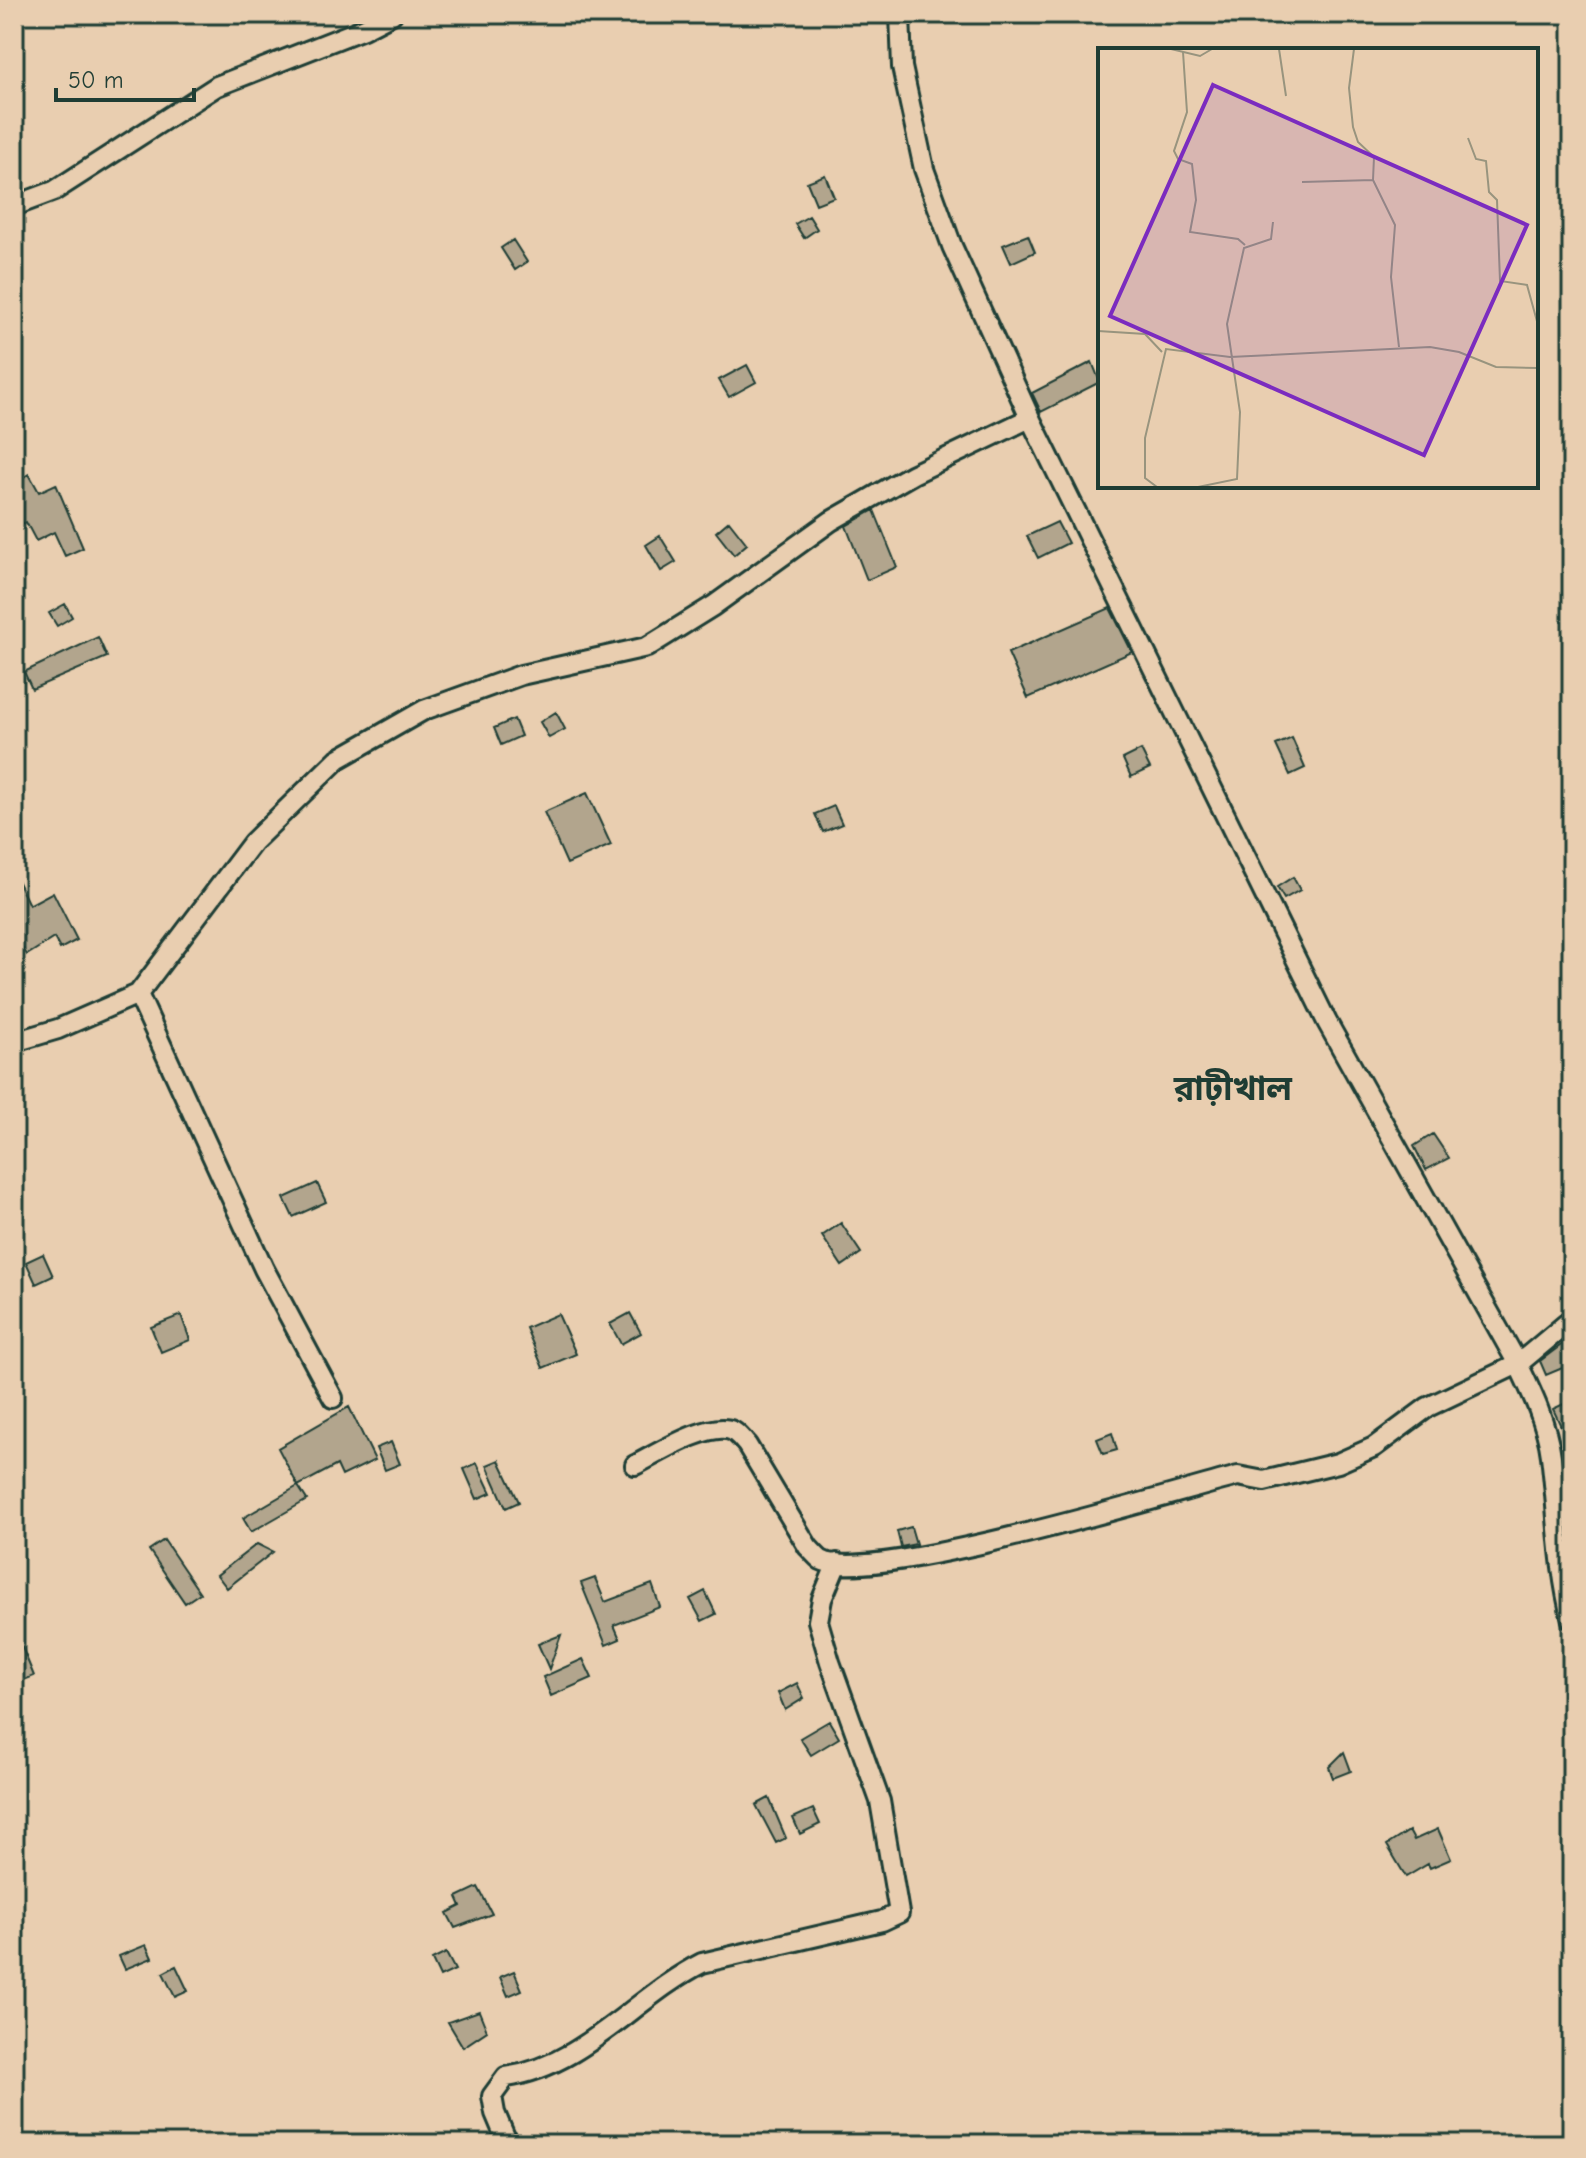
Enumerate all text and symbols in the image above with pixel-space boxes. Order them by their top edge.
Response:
inset map [1098,48,1538,488]
scale bar [56,52,194,102]
text: 50 m [68,66,124,94]
district label: রাঢ়ীখাল [1173,1068,1293,1109]

